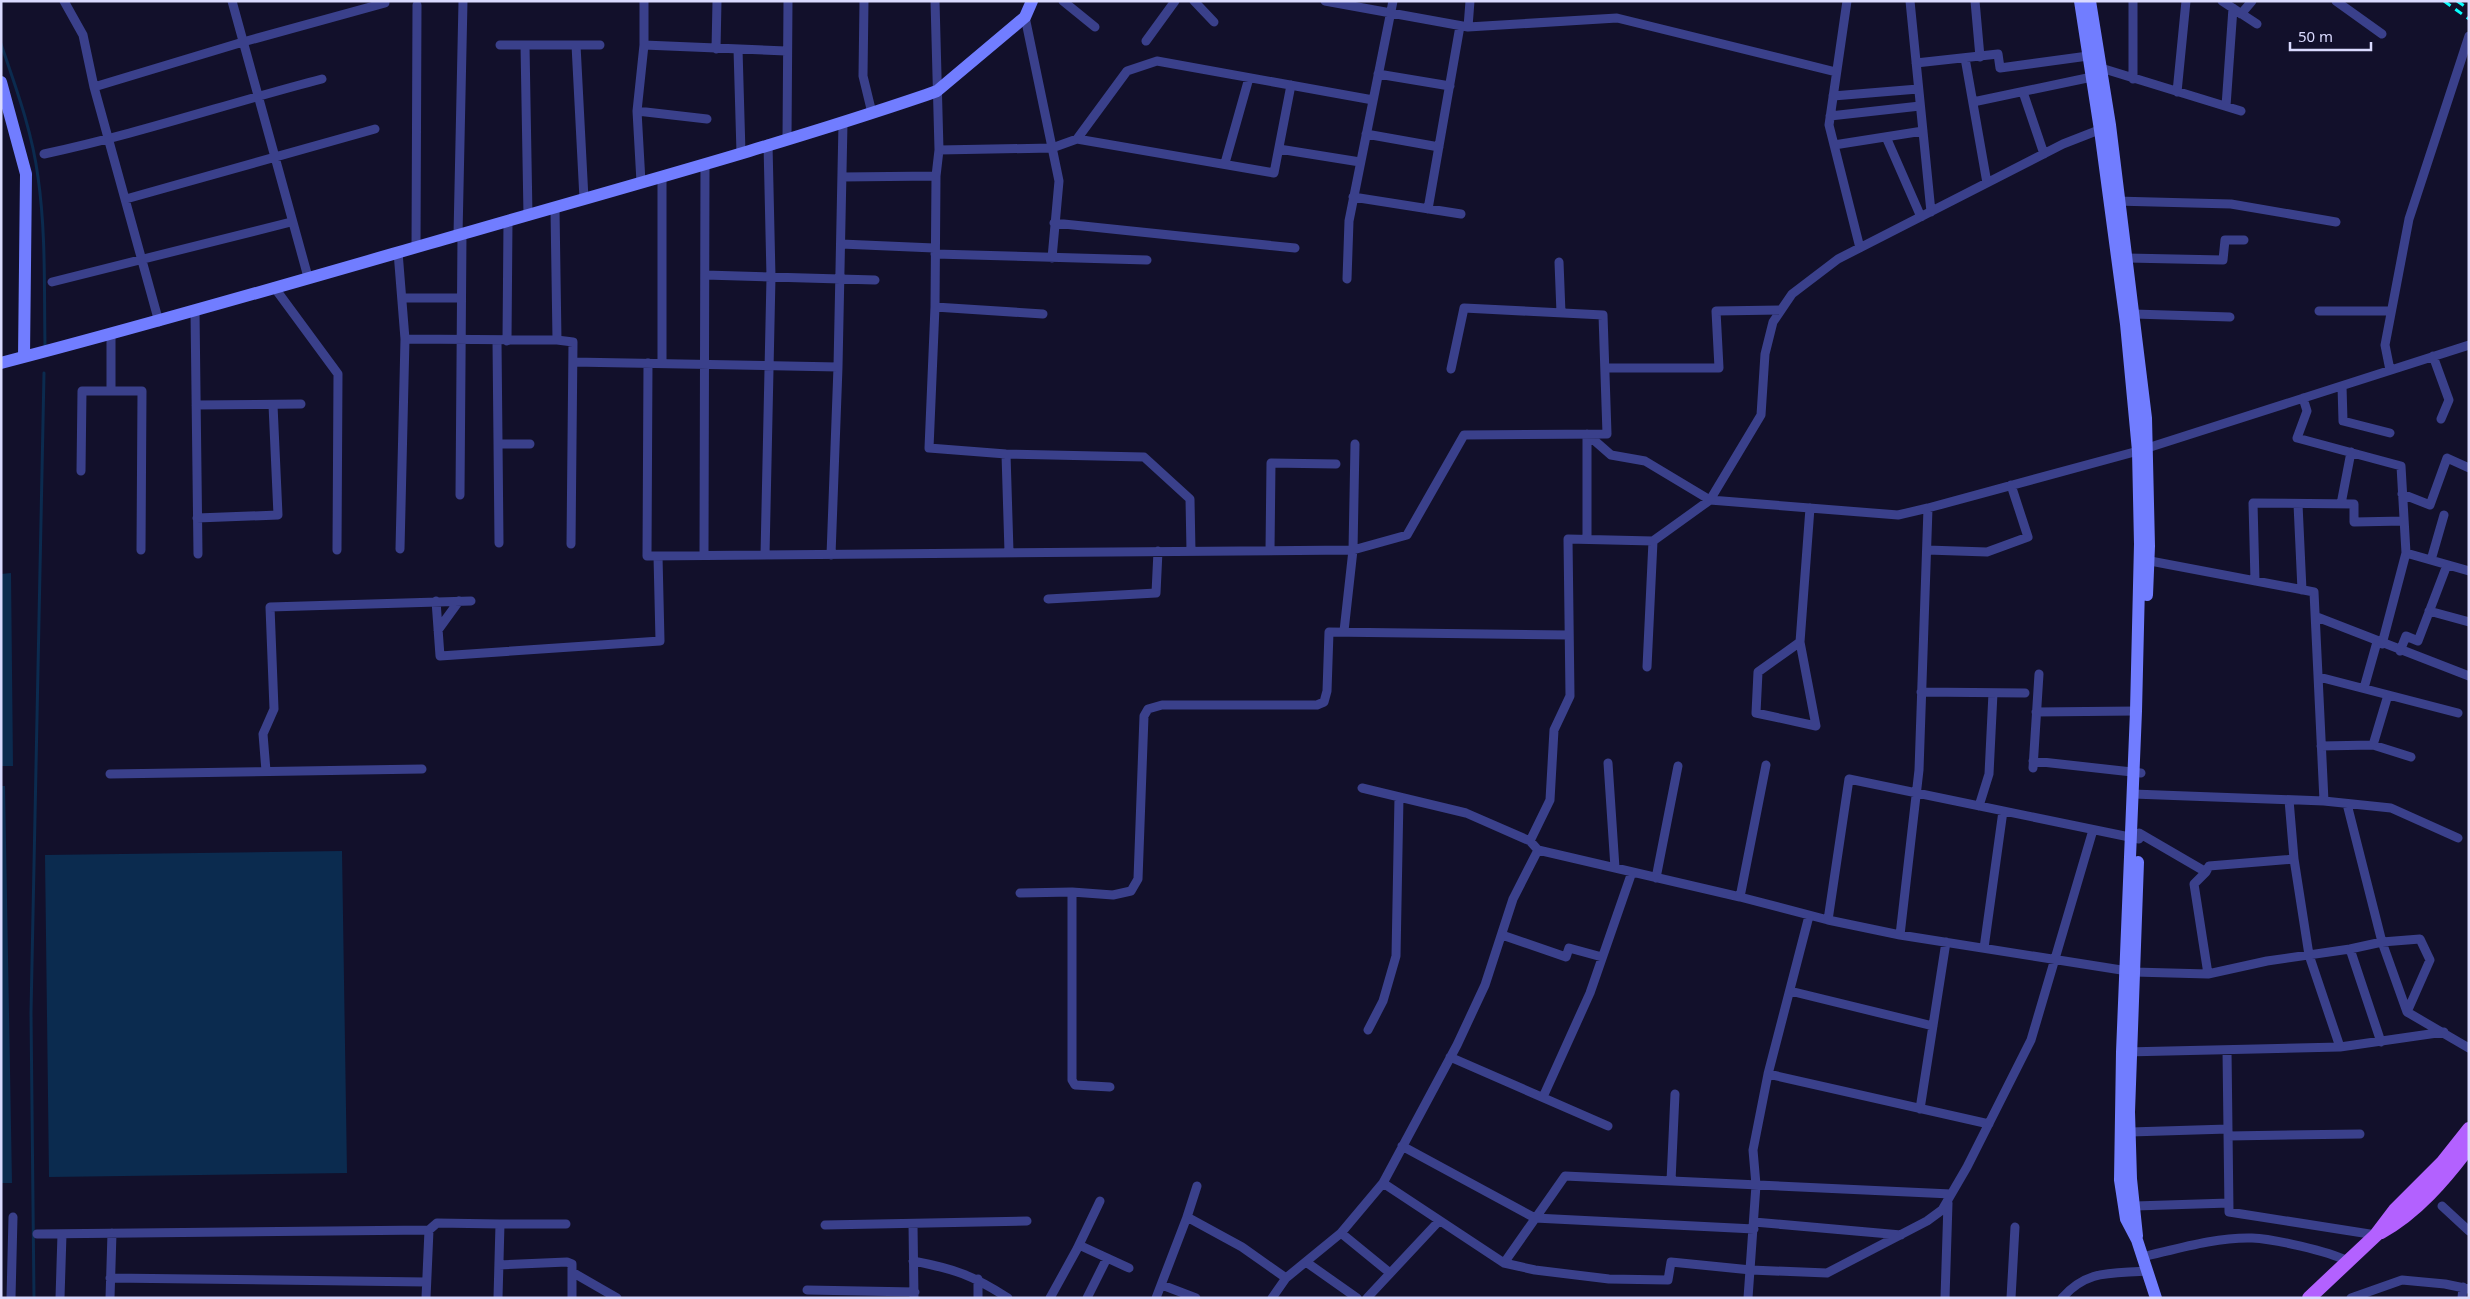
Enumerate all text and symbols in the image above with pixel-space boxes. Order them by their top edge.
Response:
scale bar [2290,20,2371,52]
text: 50 m [2298,26,2333,46]

